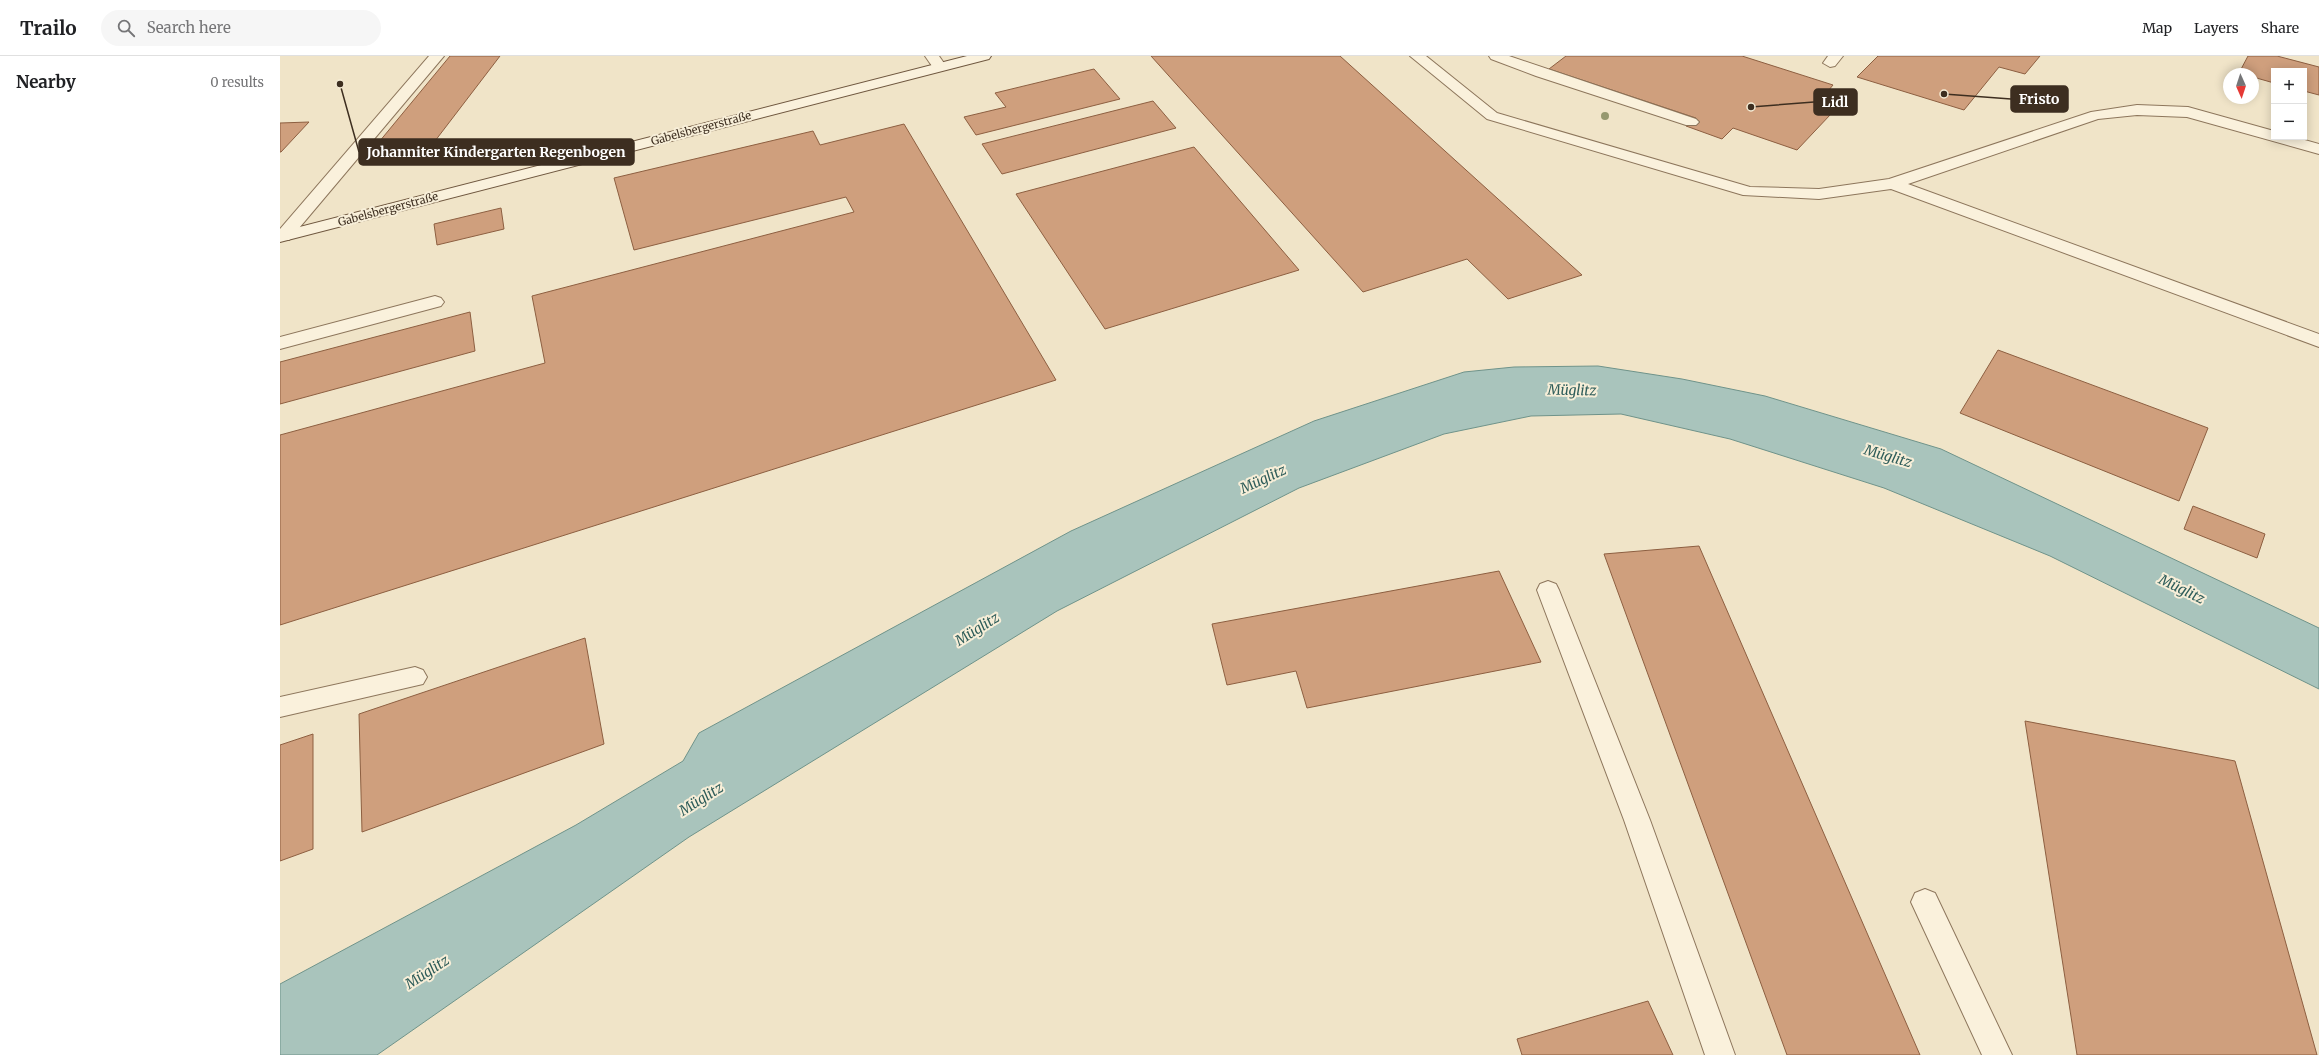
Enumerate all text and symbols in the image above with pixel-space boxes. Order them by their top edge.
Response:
search box [101,10,381,46]
text: Trailo [20,16,77,40]
icon: search [115,17,137,39]
text: Search here [147,18,231,37]
text: Map [2142,19,2172,37]
text: Layers [2194,19,2239,37]
text: Share [2261,19,2299,37]
north arrow [2223,68,2259,104]
map controls [2271,68,2307,140]
button: + [2271,68,2307,104]
text: Nearby [16,71,76,93]
text: 0 results [210,74,264,91]
callout: Fristo [2011,86,2068,112]
callout: Lidl [1814,89,1857,115]
text: Fristo [2019,90,2059,108]
text: Lidl [1822,93,1849,111]
button: − [2271,104,2307,140]
street label: Gabelsbergerstraße [649,108,753,148]
callout: Johanniter Kindergarten Regenbogen [359,139,634,165]
text: Johanniter Kindergarten Regenbogen [366,143,626,161]
street label: Gabelsbergerstraße [336,189,440,229]
water label: Müglitz [1546,381,1597,399]
water label: Müglitz [1861,440,1915,472]
water label: Müglitz [1236,460,1290,498]
water label: Müglitz [2155,570,2209,608]
water label: Müglitz [951,608,1003,650]
water label: Müglitz [675,778,727,820]
water label: Müglitz [401,951,453,993]

